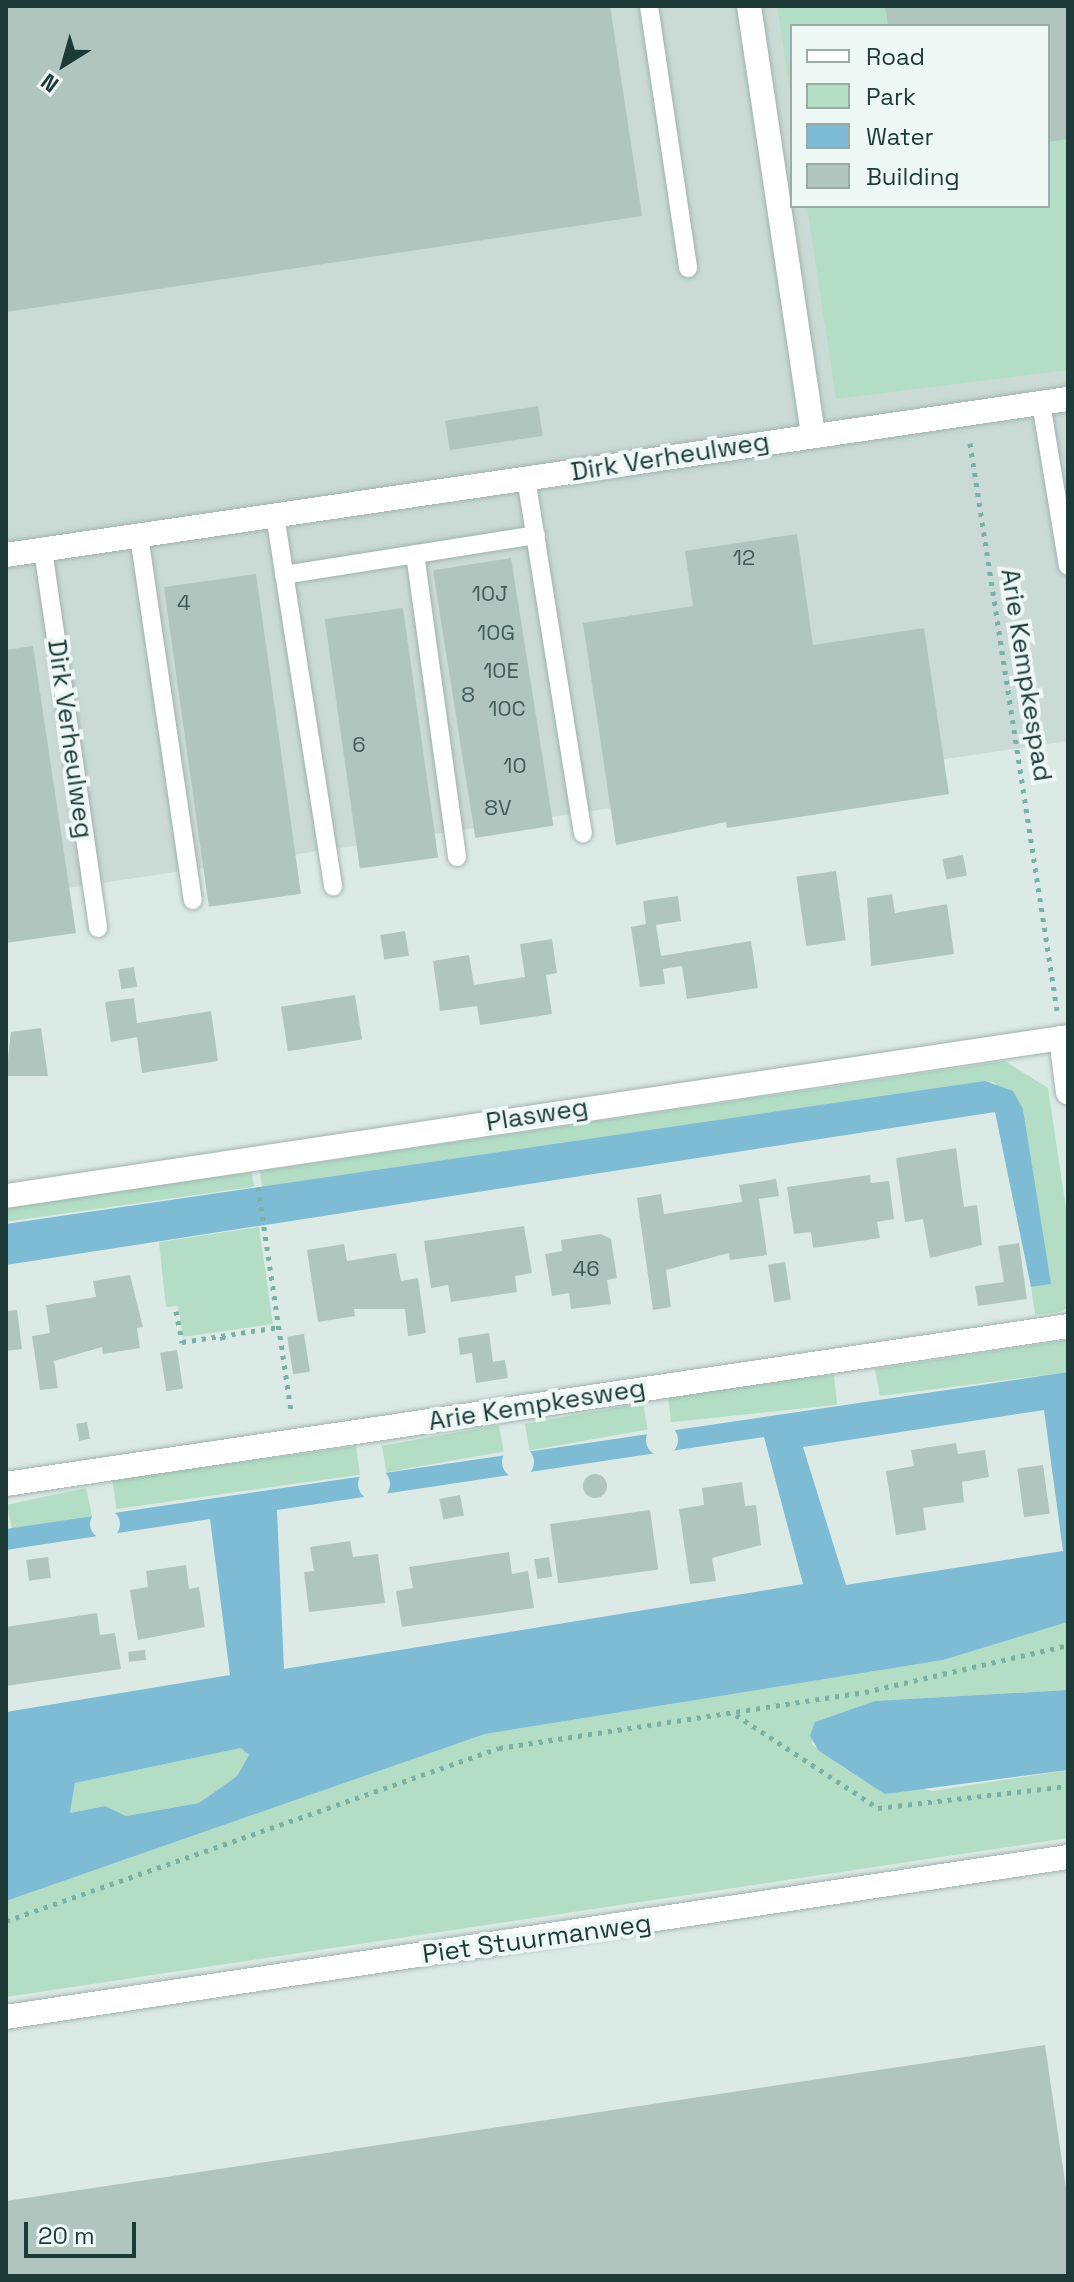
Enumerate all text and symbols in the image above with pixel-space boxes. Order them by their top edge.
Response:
north arrow [24,24,104,104]
legend [790,24,1050,208]
text: Road [866,41,925,72]
text: N [35,68,64,99]
text: Park [866,81,916,112]
text: Water [866,121,934,152]
text: Building [866,161,960,192]
street label: Dirk Verheulweg [568,426,772,488]
house number: 12 [733,545,755,571]
street label: Arie Kempkespad [994,566,1058,784]
house number: 10J [472,581,508,607]
house number: 4 [177,590,191,616]
house number: 10G [477,620,515,646]
street label: Dirk Verheulweg [41,637,99,841]
house number: 10E [483,658,519,684]
house number: 8 [461,682,475,708]
house number: 10C [488,696,526,722]
house number: 6 [352,732,366,758]
house number: 10 [503,753,527,779]
house number: 8V [484,795,512,821]
street label: Plasweg [484,1092,590,1138]
house number: 46 [572,1256,600,1282]
street label: Arie Kempkesweg [426,1372,648,1438]
street label: Piet Stuurmanweg [421,1907,653,1971]
scale bar [28,2206,140,2256]
text: 20 m [38,2220,95,2251]

